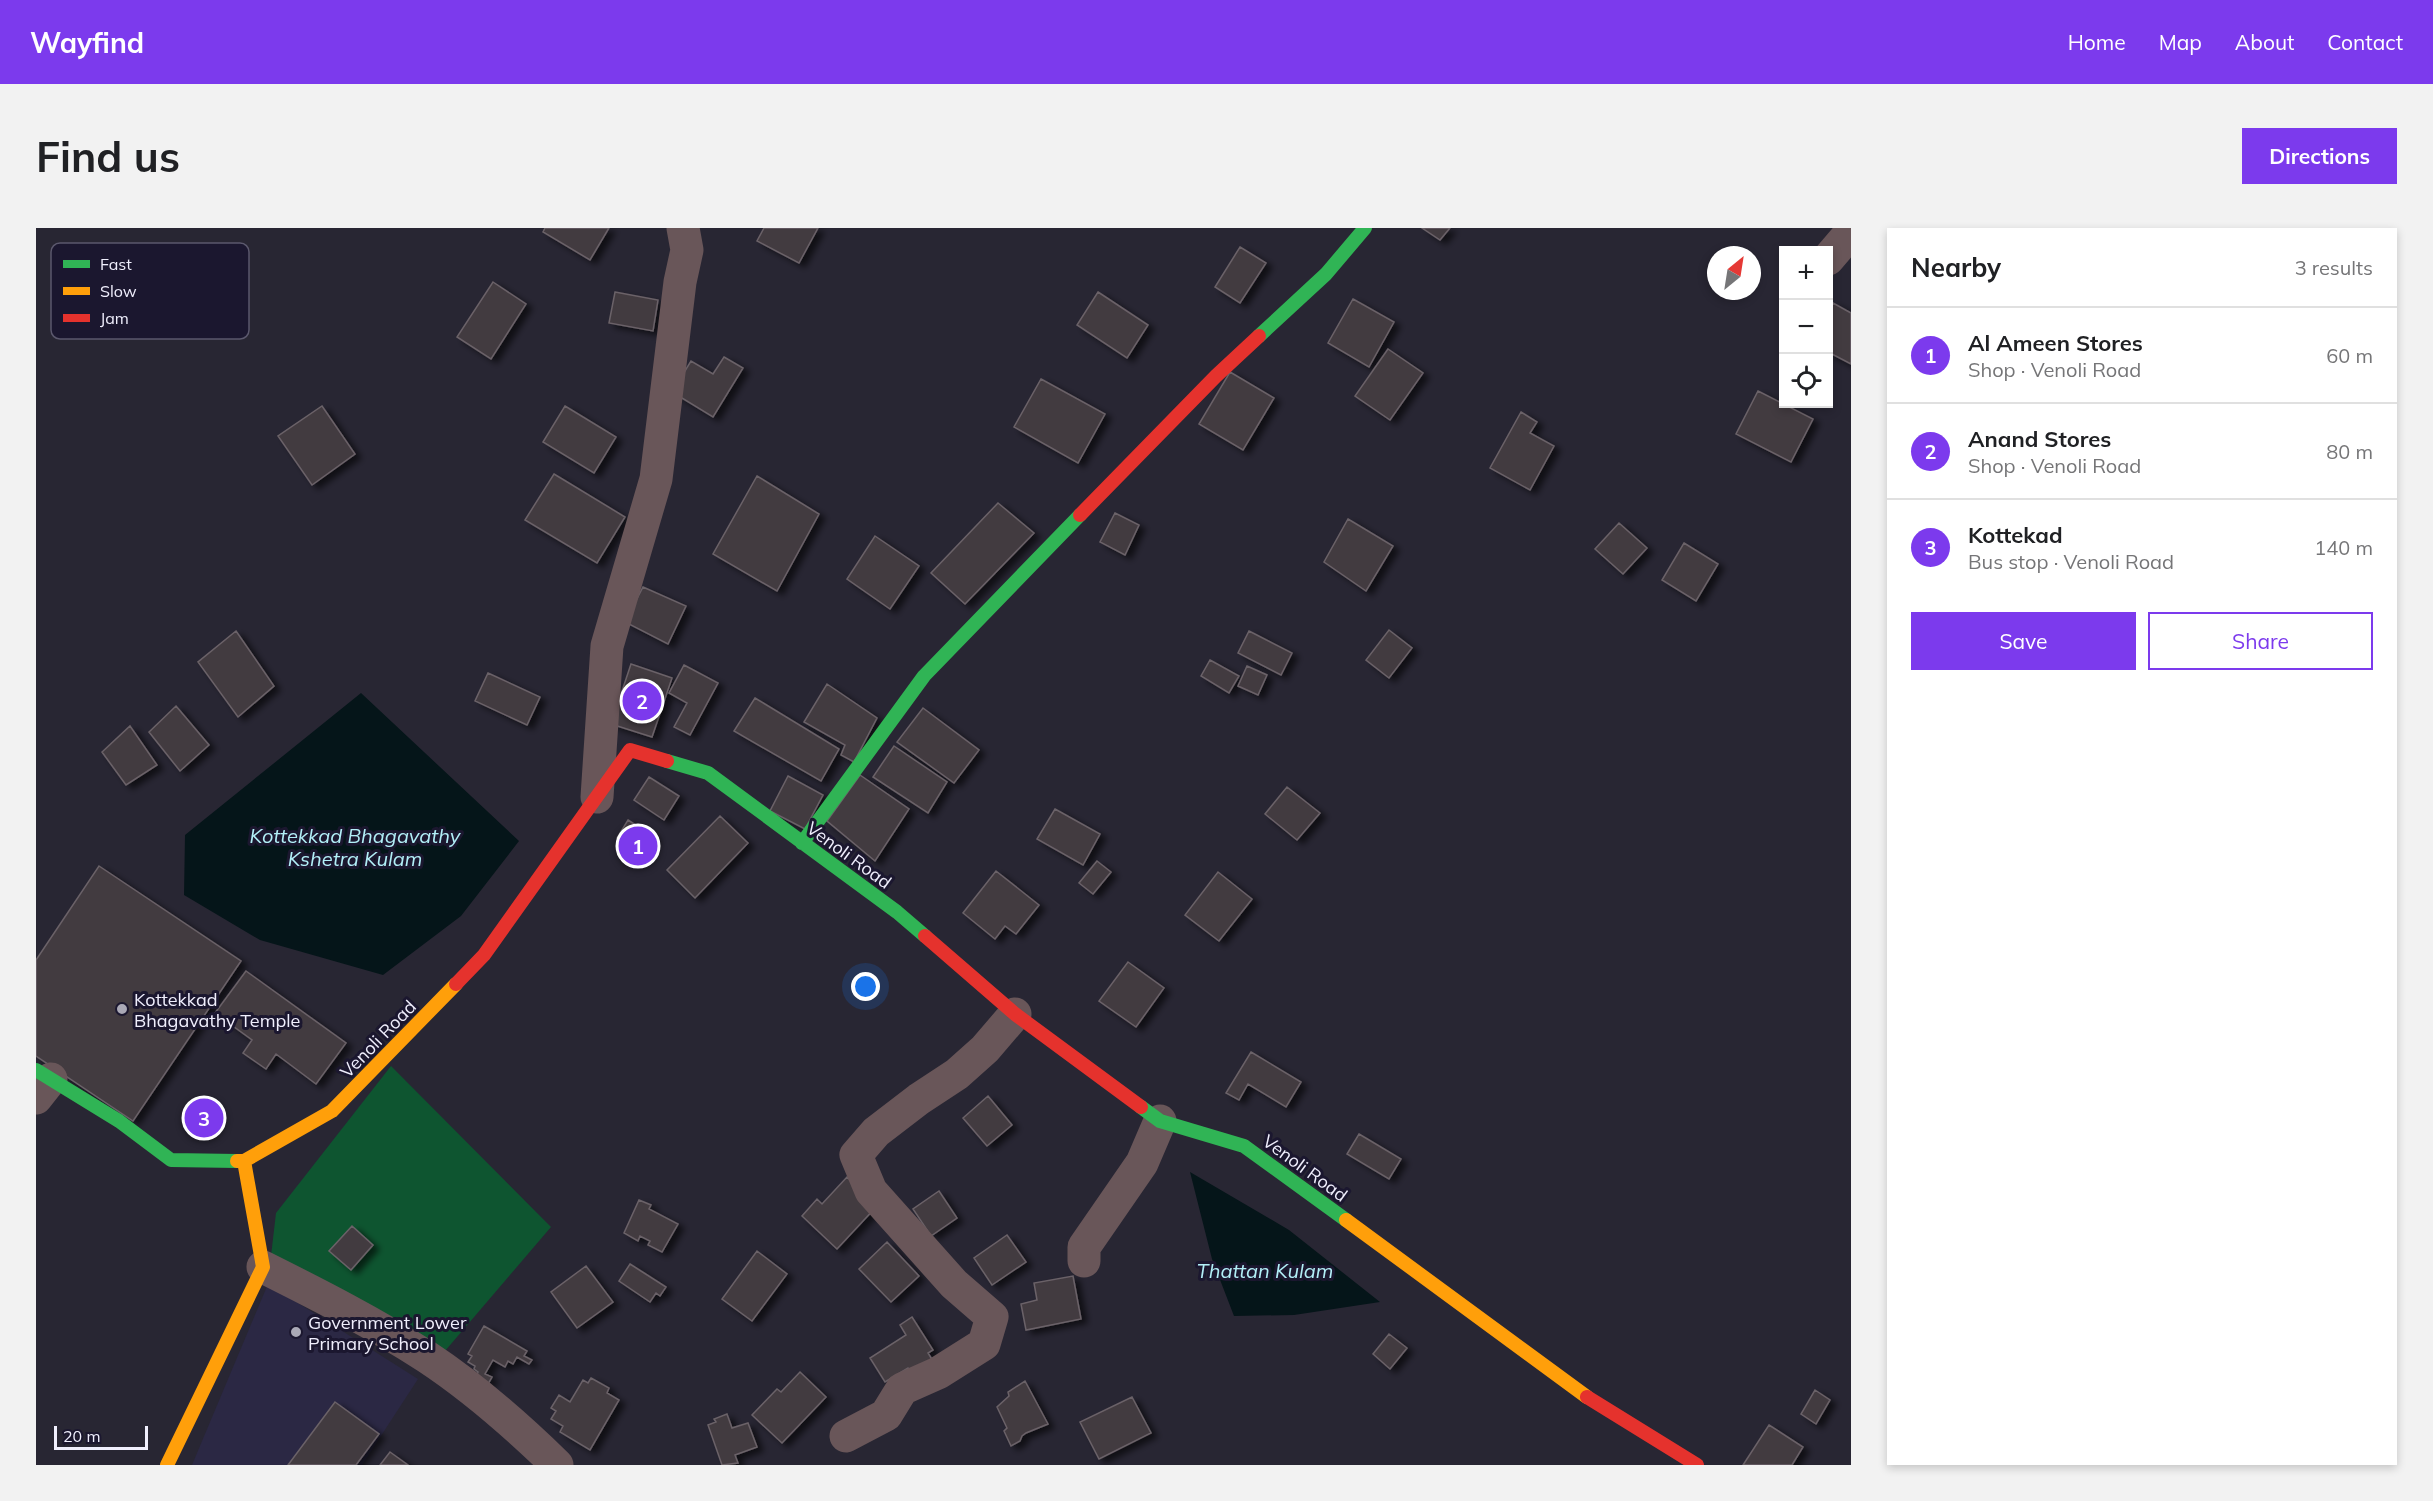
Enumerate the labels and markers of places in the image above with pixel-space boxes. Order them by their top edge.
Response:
pin: 2 [622,678,662,724]
pin: 1 [618,824,658,868]
place label: Kottekkad Bhagavathy Temple [134,988,300,1032]
marker: Kottekkad Bhagavathy Temple [115,1002,129,1016]
pin: 3 [184,1096,224,1140]
place label: Government Lower Primary School [308,1311,467,1355]
marker: Government Lower Primary School [289,1325,303,1339]

